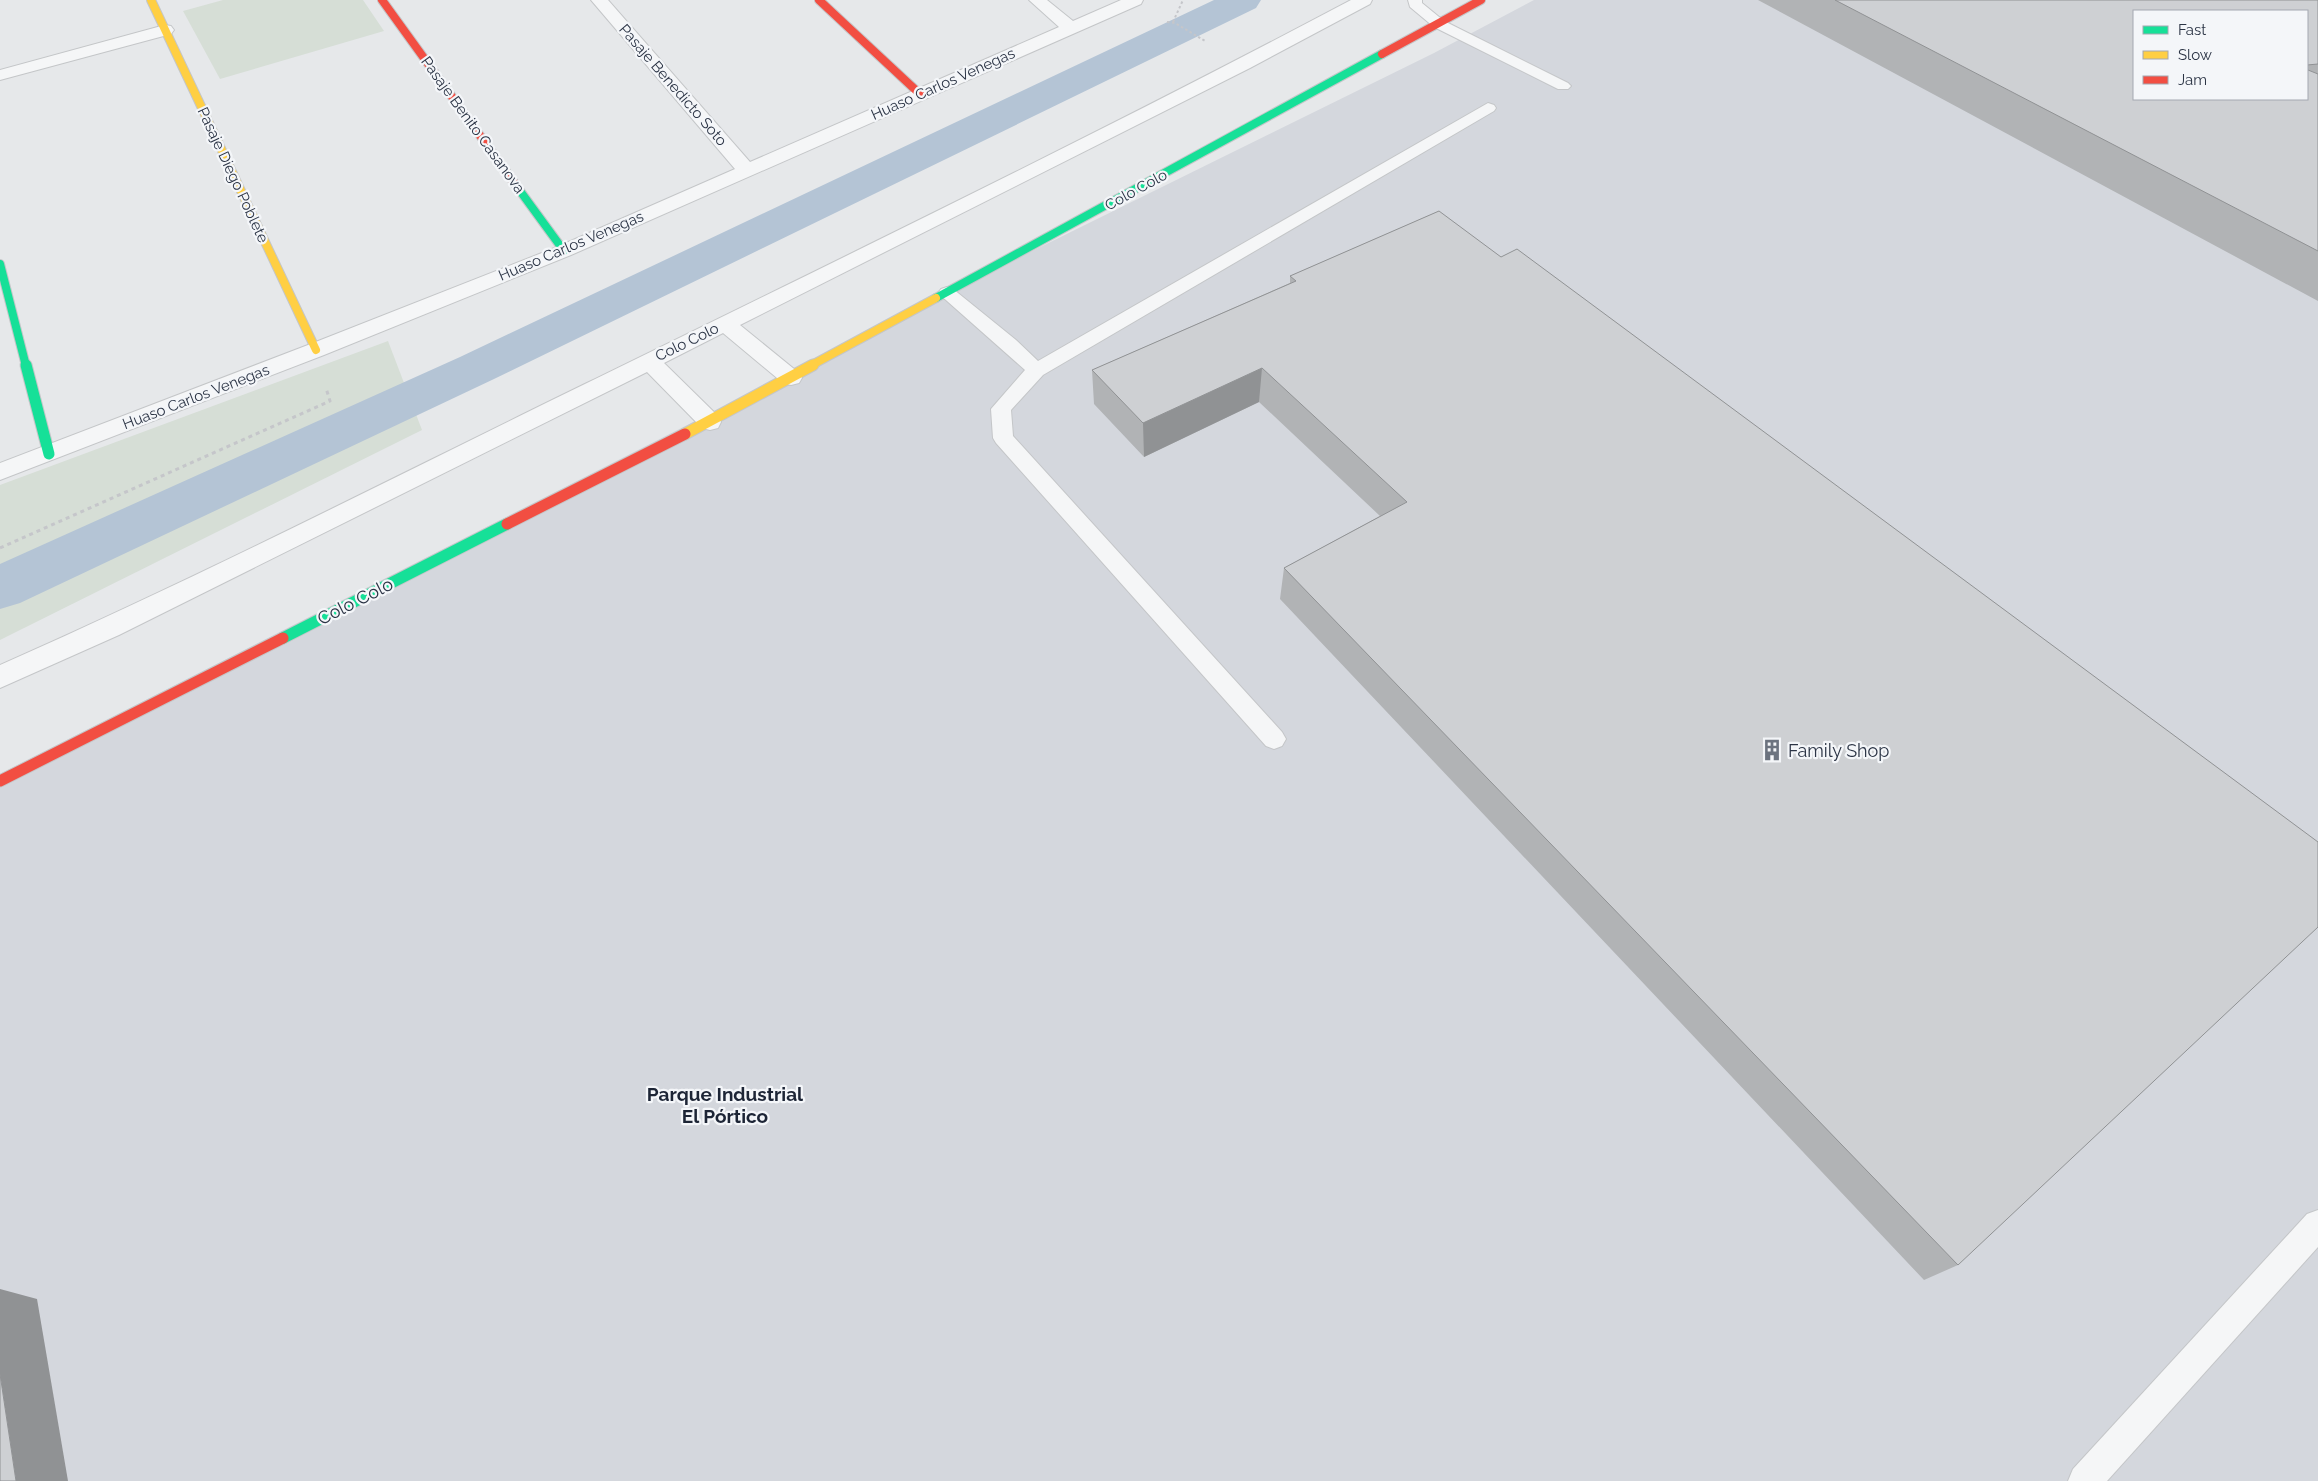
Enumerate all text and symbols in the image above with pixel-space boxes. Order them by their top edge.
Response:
legend [2133,10,2308,100]
street label: Pasaje Benedicto Soto [615,20,731,150]
text: Fast [2178,21,2206,39]
street label: Huaso Carlos Venegas [868,44,1018,124]
text: Slow [2178,46,2212,64]
street label: Pasaje Benito Casanova [417,53,529,197]
text: Jam [2178,71,2207,89]
street label: Pasaje Diego Poblete [194,104,272,246]
street label: Colo Colo [1102,166,1170,214]
street label: Huaso Carlos Venegas [496,207,646,285]
street label: Colo Colo [652,319,722,365]
street label: Huaso Carlos Venegas [120,361,272,433]
street label: Colo Colo [314,573,397,629]
building icon: Family Shop [1759,737,1785,763]
place label: Family Shop [1788,740,1889,761]
district label: Parque Industrial El Pórtico [647,1083,804,1127]

